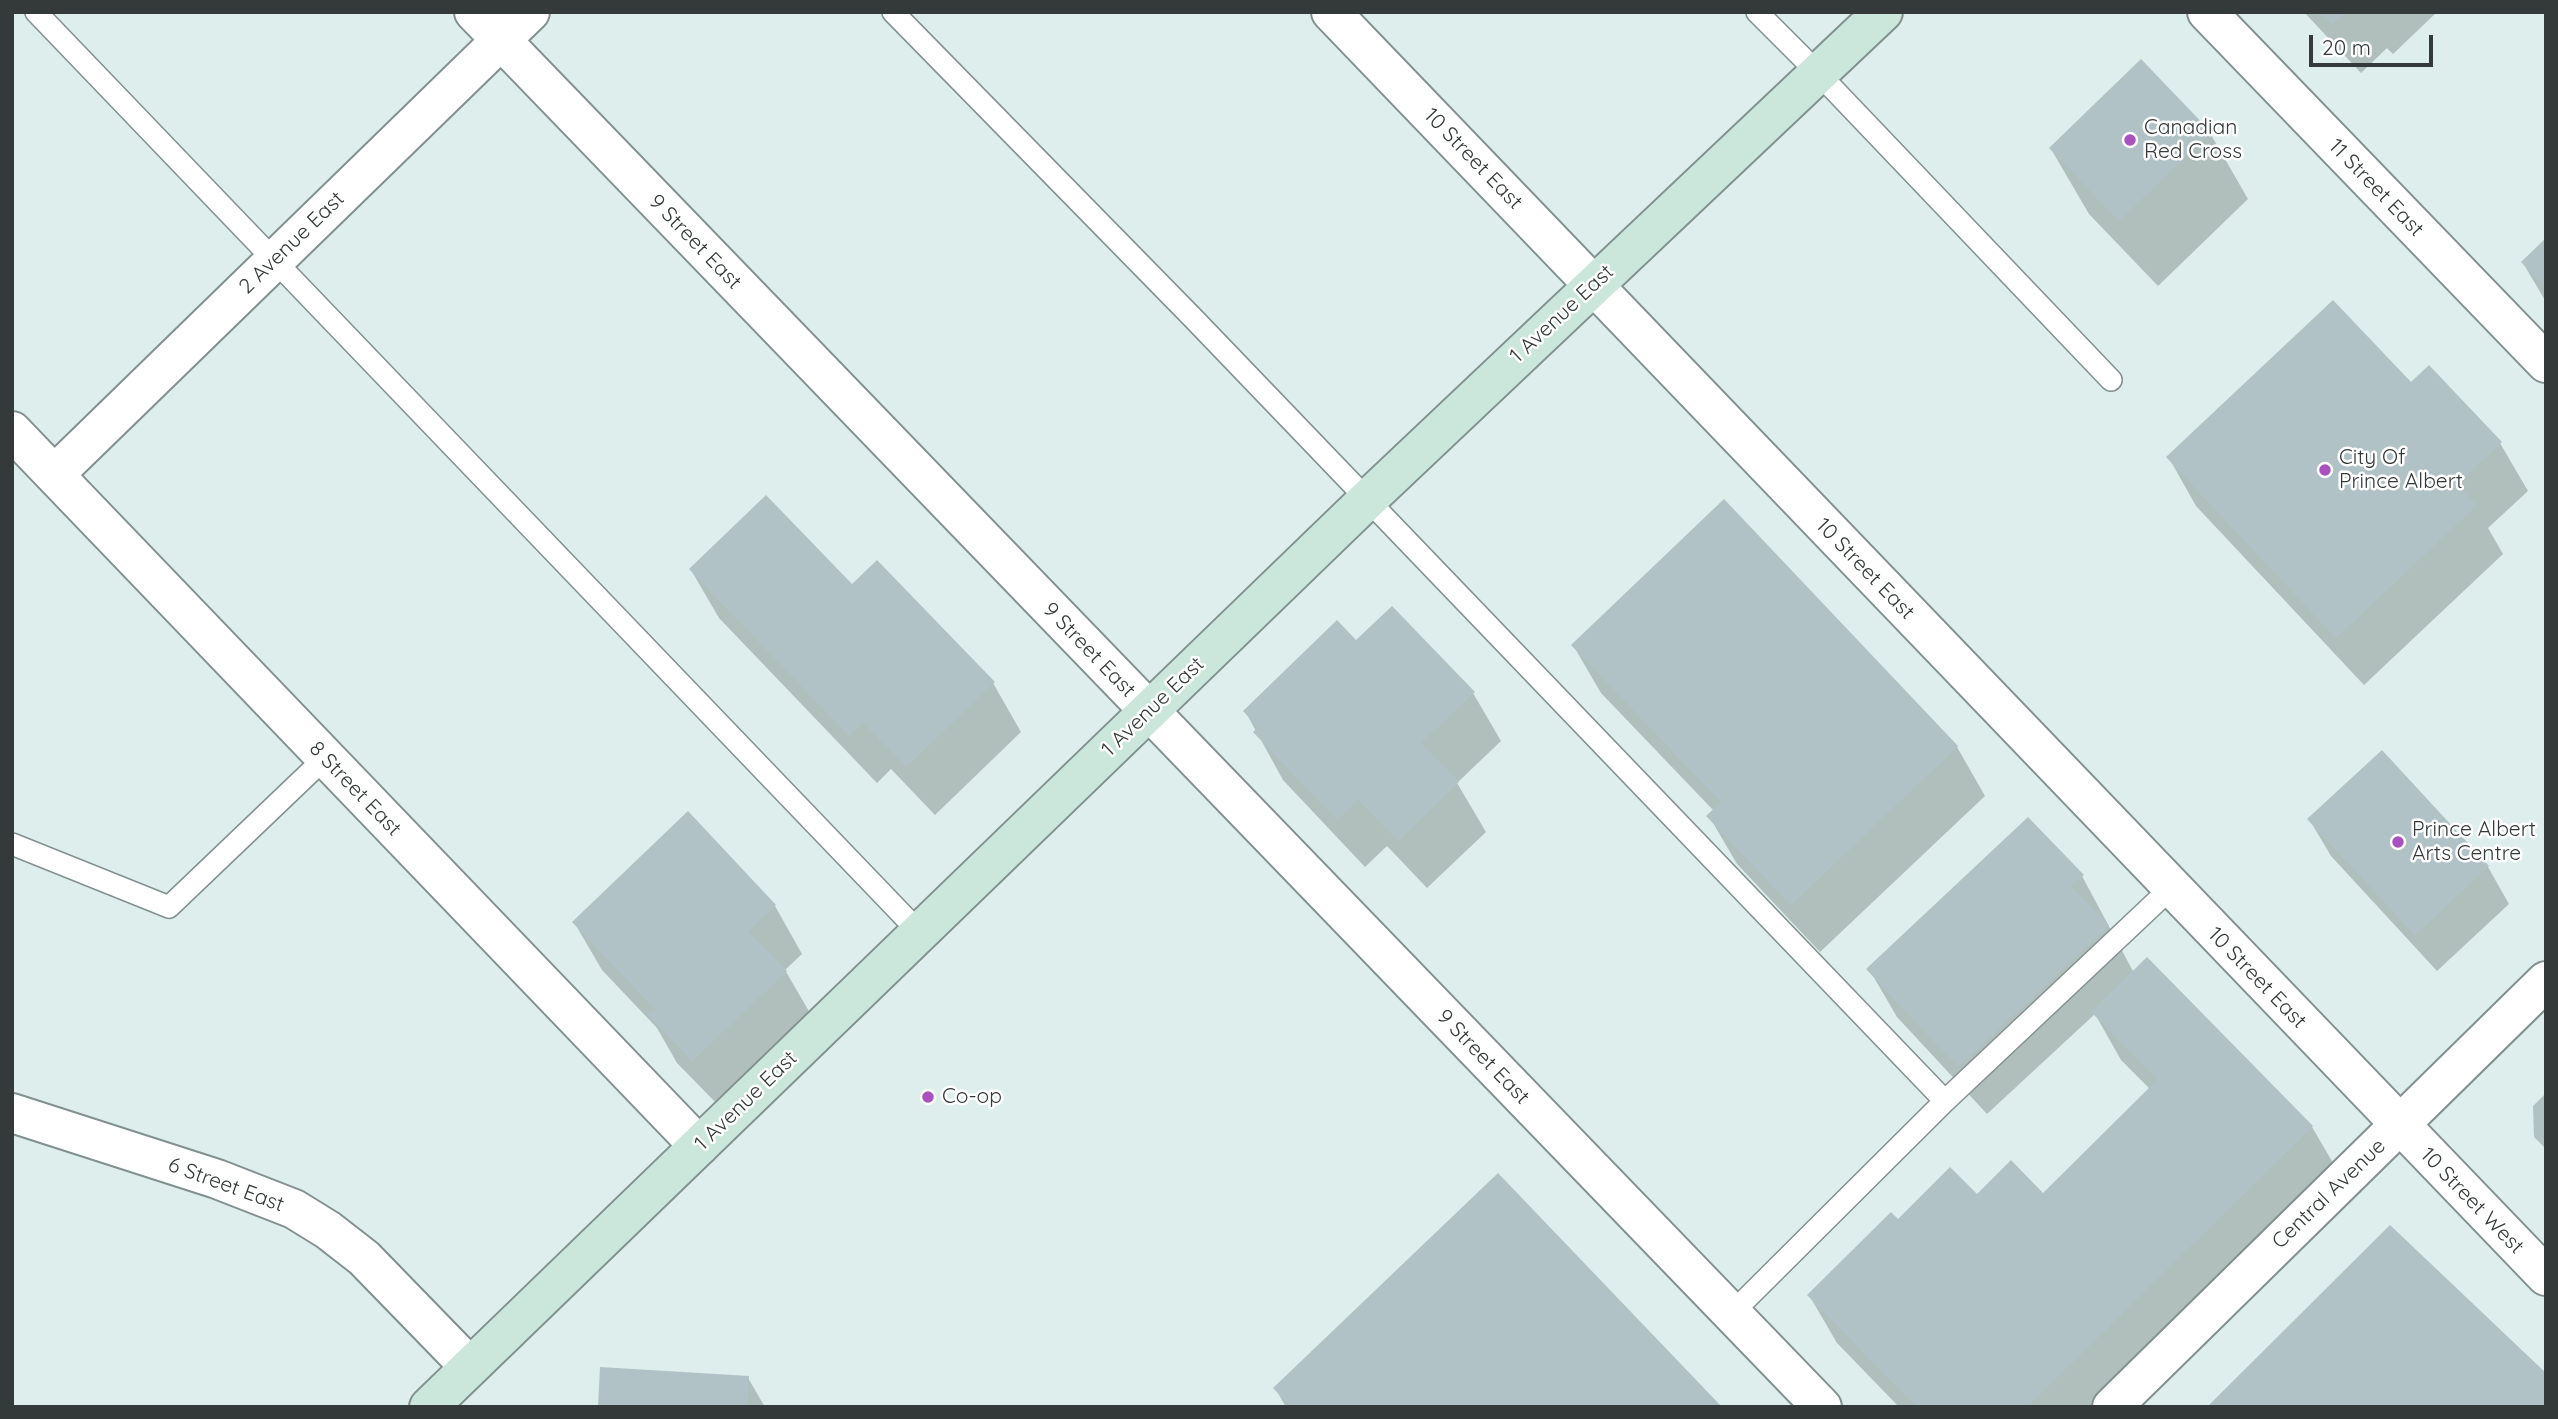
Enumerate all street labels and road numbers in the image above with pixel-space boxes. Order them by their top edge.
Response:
street label: 10 Street East [1419,103,1527,215]
street label: 11 Street East [2323,134,2429,242]
street label: 2 Avenue East [234,187,350,299]
street label: 9 Street East [643,189,747,295]
street label: 1 Avenue East [1505,260,1619,368]
street label: 10 Street East [1811,513,1919,625]
street label: 9 Street East [1037,597,1141,703]
street label: 1 Avenue East [1097,652,1209,762]
street label: 8 Street East [304,736,406,842]
street label: 10 Street East [2203,922,2311,1034]
street label: 9 Street East [1431,1004,1535,1110]
street label: 1 Avenue East [690,1046,802,1156]
street label: Central Avenue [2267,1134,2391,1254]
street label: 10 Street West [2415,1143,2529,1259]
street label: 6 Street East [164,1152,288,1218]

